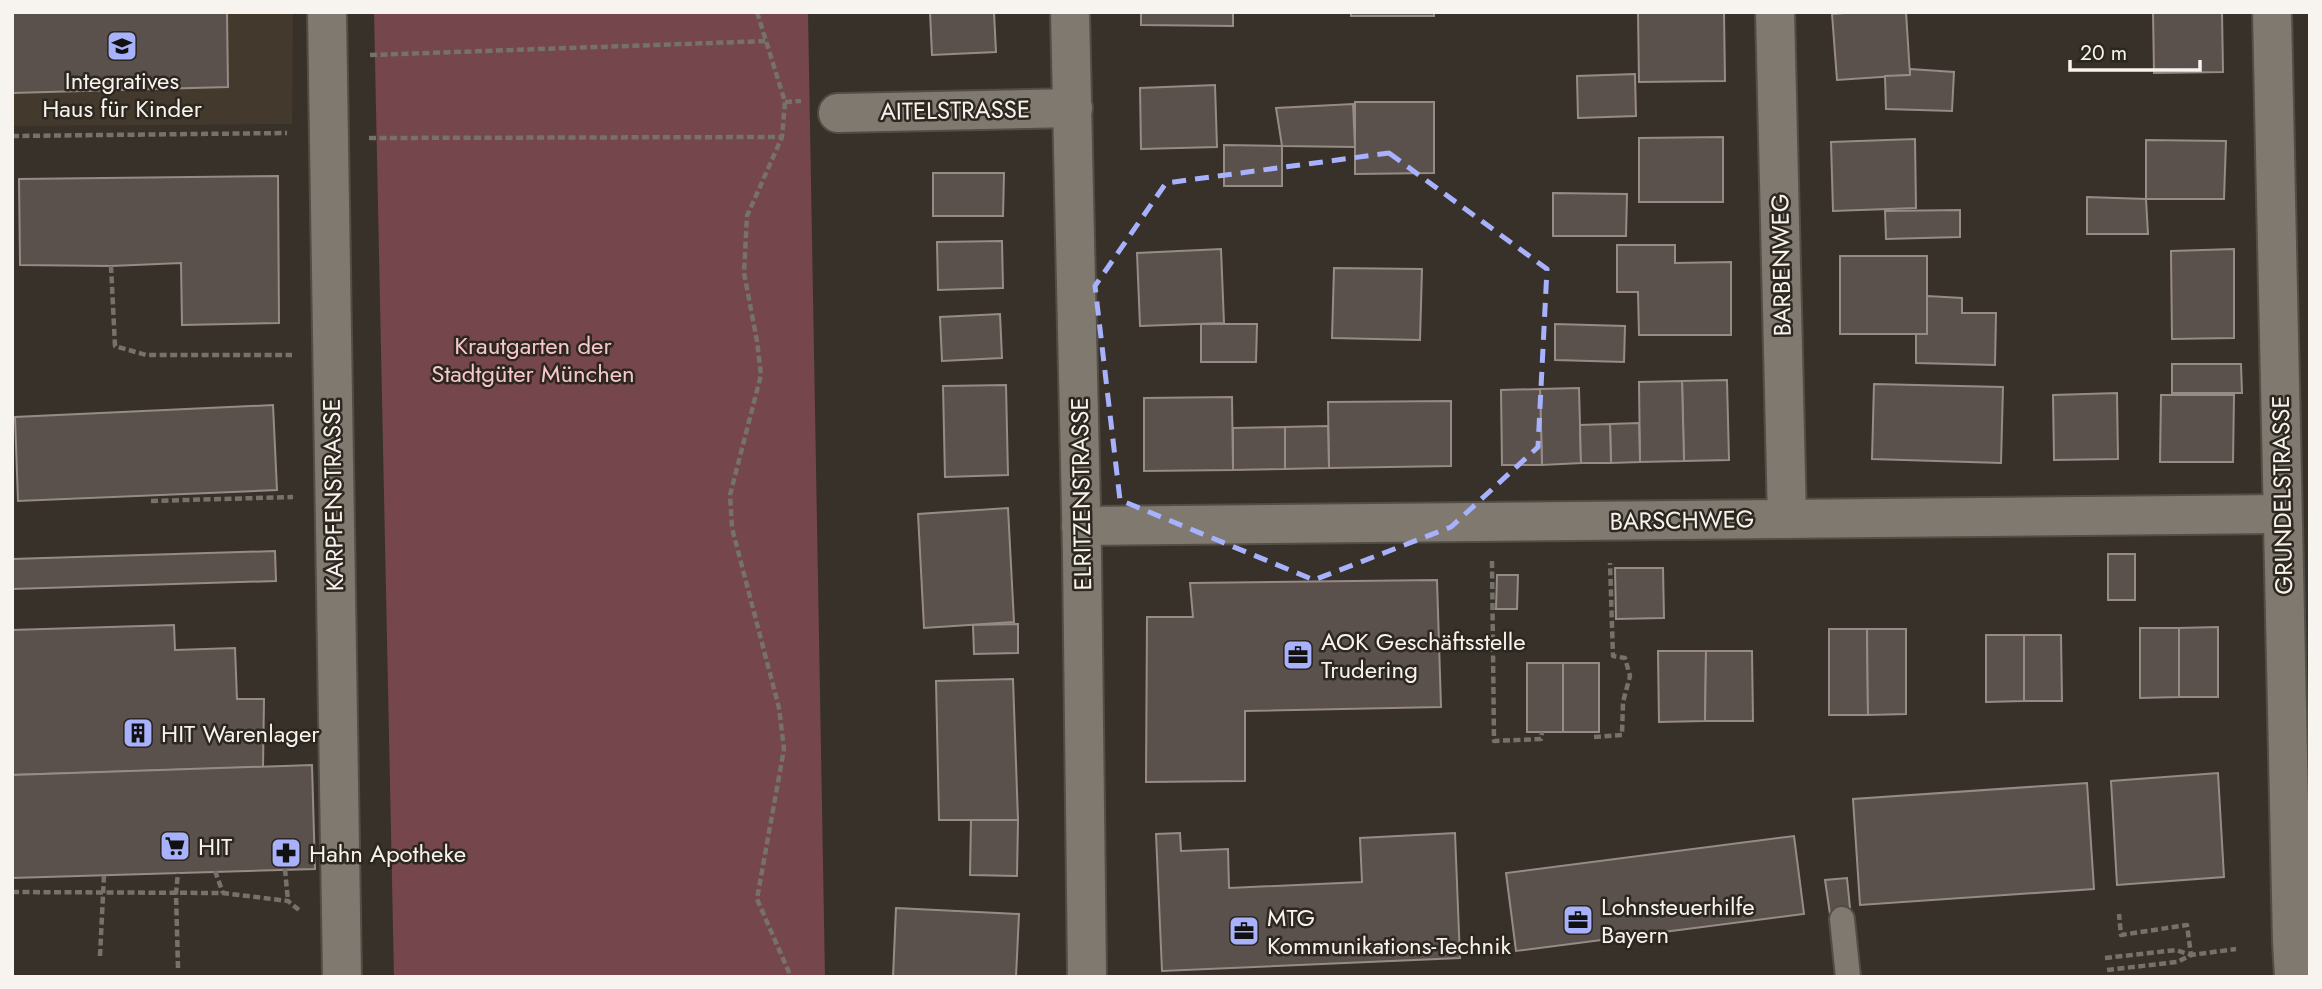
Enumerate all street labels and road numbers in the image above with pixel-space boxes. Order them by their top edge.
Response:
street label: AITELSTRASSE [880,91,1030,129]
street label: BARBENWEG [1762,193,1800,337]
street label: GRUNDELSTRASSE [2263,395,2301,595]
street label: ELRITZENSTRASSE [1062,397,1100,591]
street label: KARPFENSTRASSE [314,398,352,592]
street label: BARSCHWEG [1609,501,1755,539]

